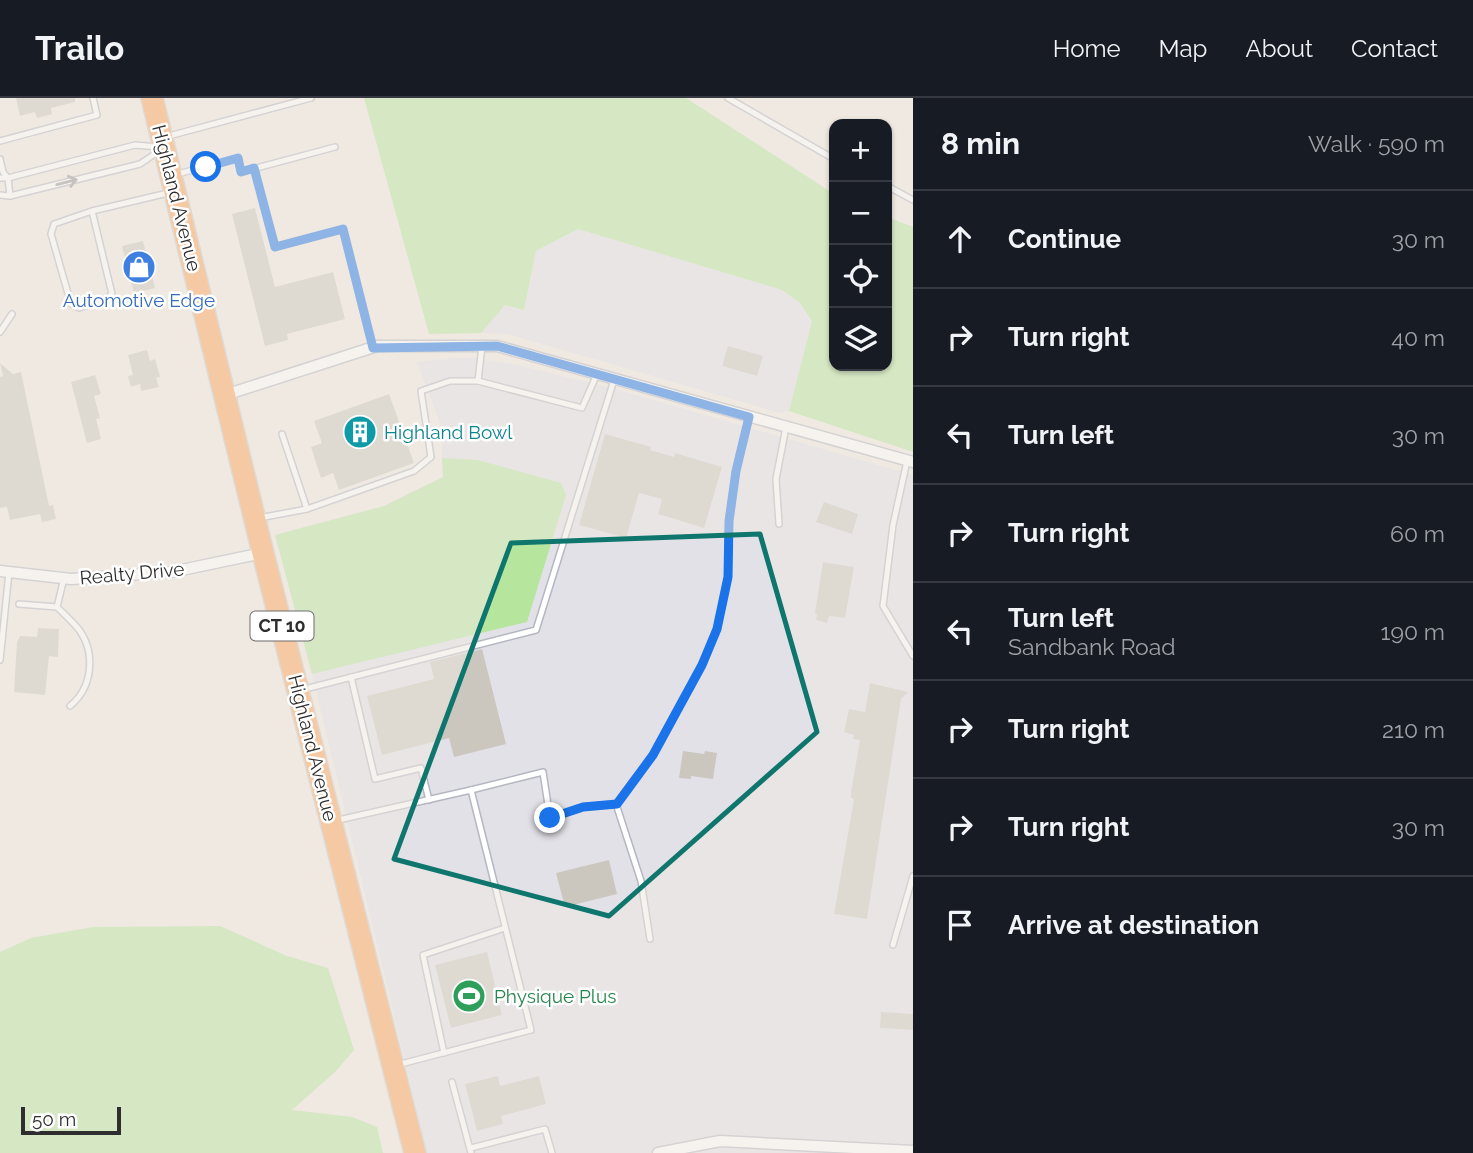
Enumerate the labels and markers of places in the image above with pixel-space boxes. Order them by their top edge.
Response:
shop icon: Automotive Edge [120,248,158,286]
place label: Automotive Edge [63,289,215,311]
building icon: Highland Bowl [341,413,379,451]
place label: Highland Bowl [384,421,513,443]
sports icon: Physique Plus [450,977,488,1015]
place label: Physique Plus [494,985,616,1007]

